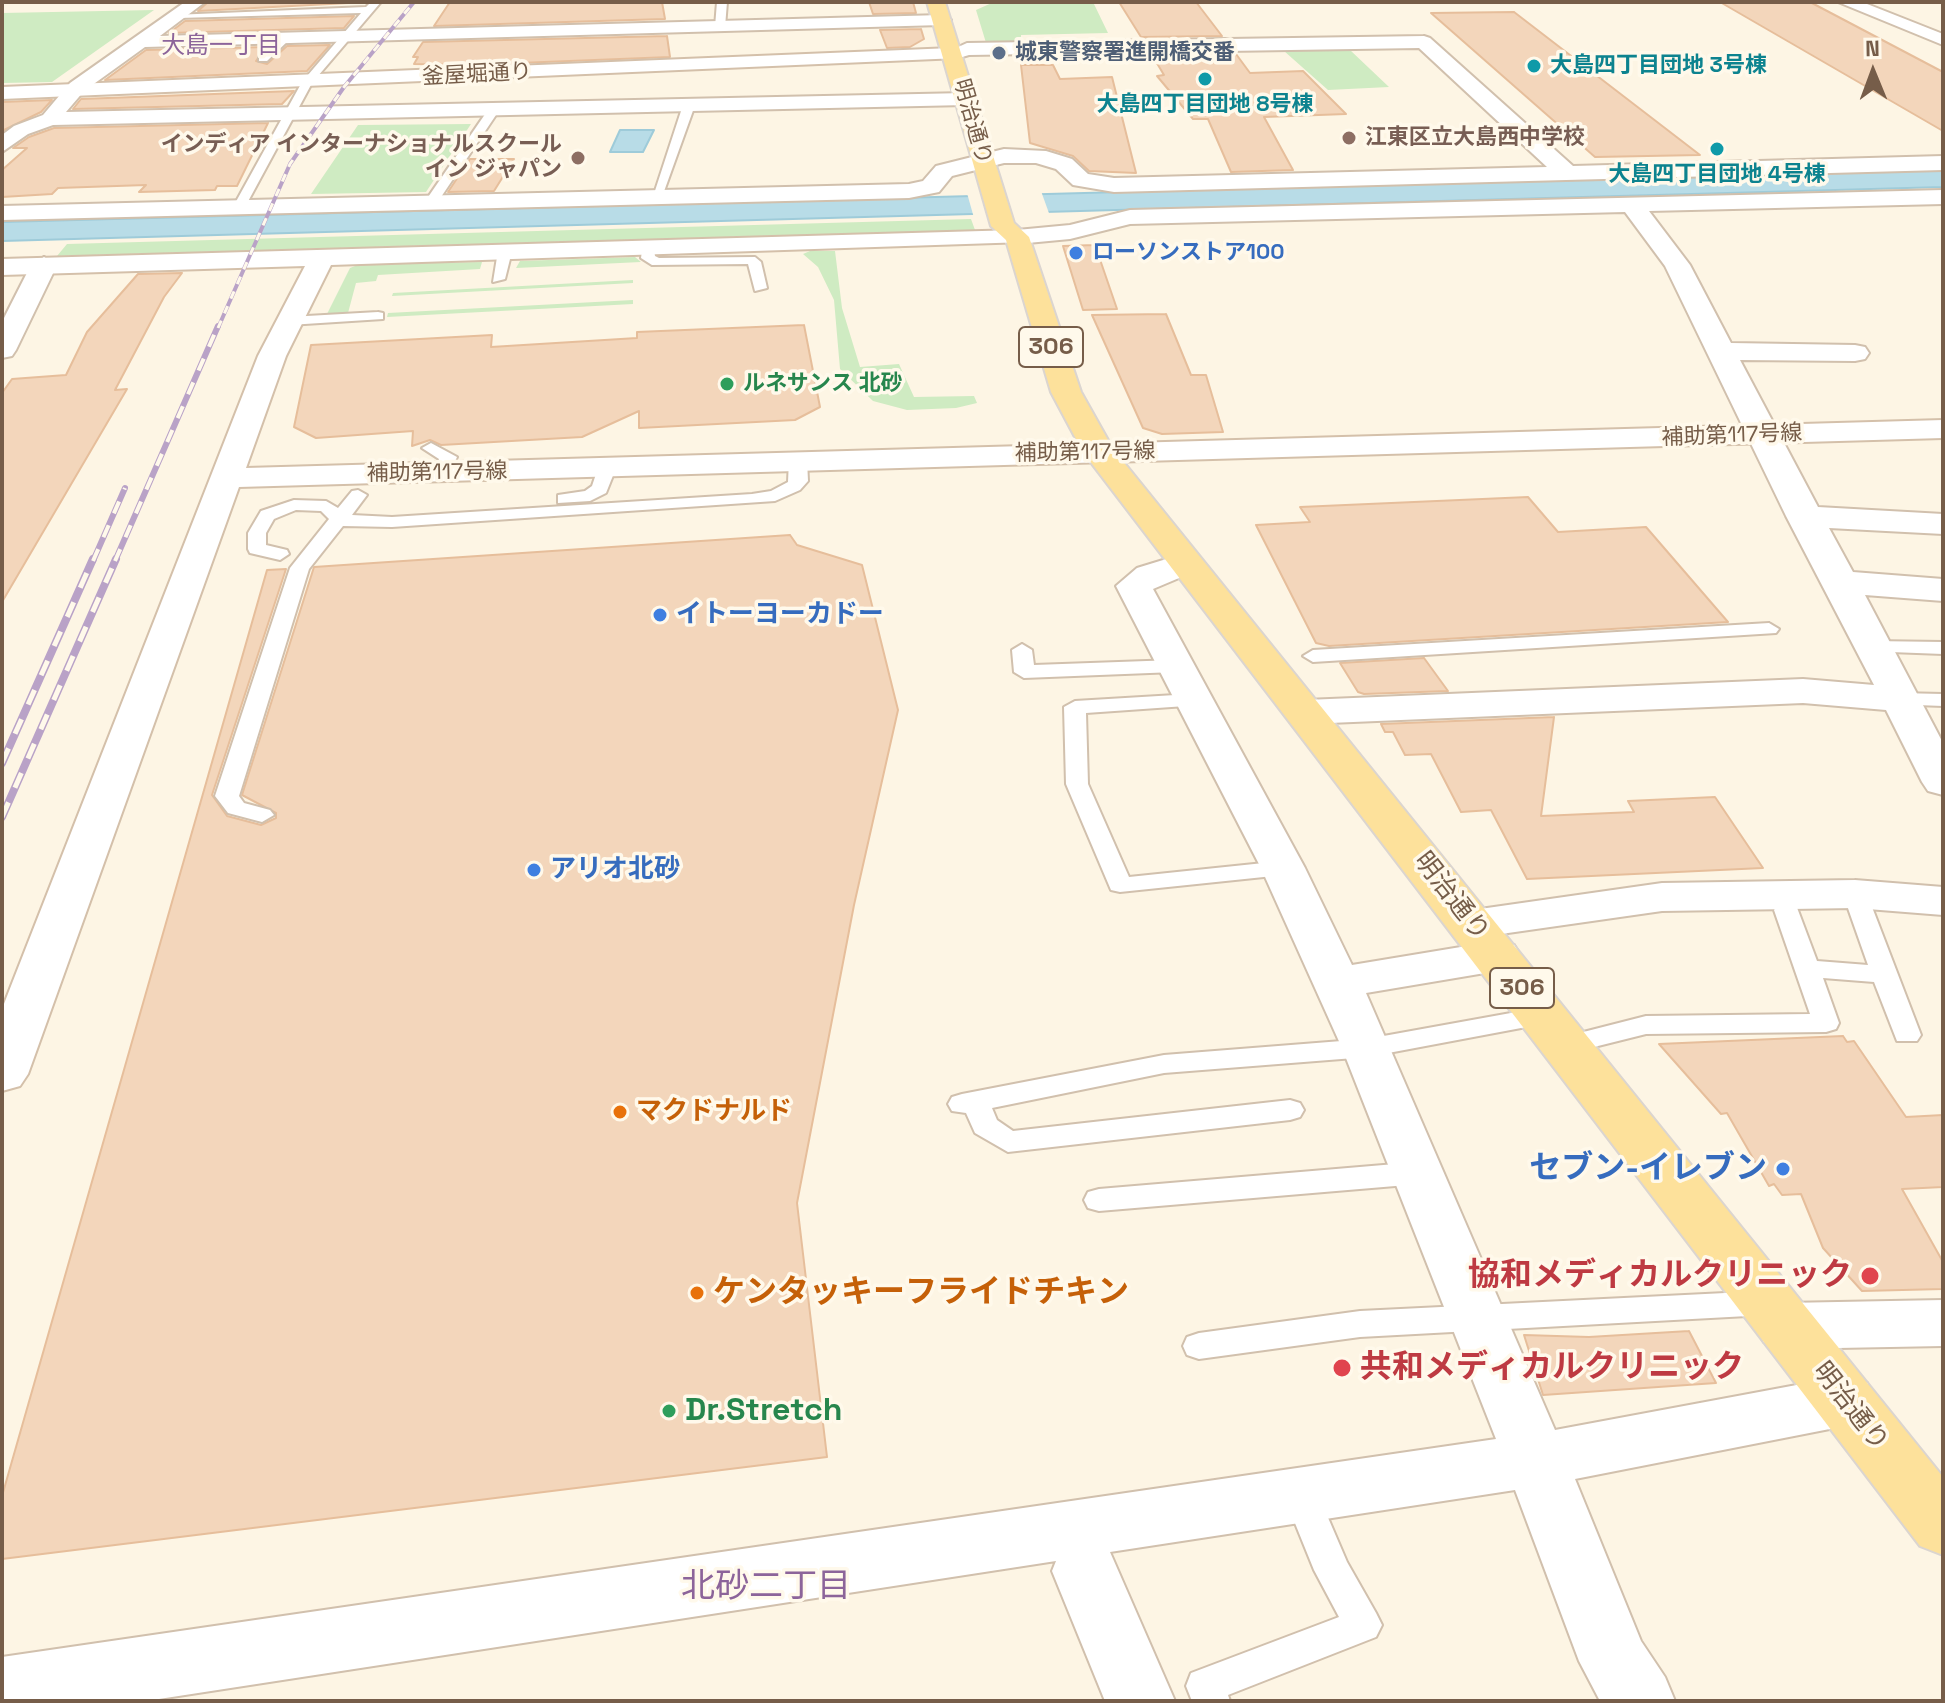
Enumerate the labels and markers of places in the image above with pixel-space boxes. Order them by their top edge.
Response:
place label: 城東警察署進開橋交番 [1015,40,1235,66]
marker: 城東警察署進開橋交番 [990,44,1008,62]
place label: 大島四丁目団地 3号棟 [1550,53,1767,79]
marker: 大島四丁目団地 3号棟 [1525,57,1543,75]
marker: 大島四丁目団地 8号棟 [1196,70,1214,88]
place label: 大島四丁目団地 8号棟 [1097,92,1313,118]
place label: 江東区立大島西中学校 [1365,125,1585,151]
marker: 江東区立大島西中学校 [1340,129,1358,147]
place label: インディア インターナショナルスクール イン ジャパン [160,132,562,184]
marker: 大島四丁目団地 4号棟 [1708,140,1726,158]
marker: インディア インターナショナルスクール イン ジャパン [569,149,587,167]
place label: 大島四丁目団地 4号棟 [1608,162,1826,188]
place label: ローソンストア100 [1092,240,1284,266]
marker: ローソンストア100 [1067,244,1085,262]
place label: ルネサンス 北砂 [743,371,903,397]
marker: ルネサンス 北砂 [718,375,736,393]
place label: イトーヨーカドー [676,599,884,631]
marker: イトーヨーカドー [651,606,669,624]
place label: アリオ北砂 [550,854,680,886]
marker: アリオ北砂 [525,861,543,879]
place label: マクドナルド [636,1096,792,1128]
marker: マクドナルド [611,1103,629,1121]
place label: セブン-イレブン [1529,1150,1767,1188]
marker: セブン-イレブン [1774,1160,1792,1178]
place label: 協和メディカルクリニック [1468,1257,1852,1295]
marker: 協和メディカルクリニック [1859,1265,1881,1287]
place label: ケンタッキーフライドチキン [713,1274,1129,1312]
marker: ケンタッキーフライドチキン [688,1284,706,1302]
place label: 共和メディカルクリニック [1360,1349,1744,1387]
marker: 共和メディカルクリニック [1331,1357,1353,1379]
place label: Dr.Stretch [685,1392,842,1430]
marker: Dr.Stretch [660,1402,678,1420]

